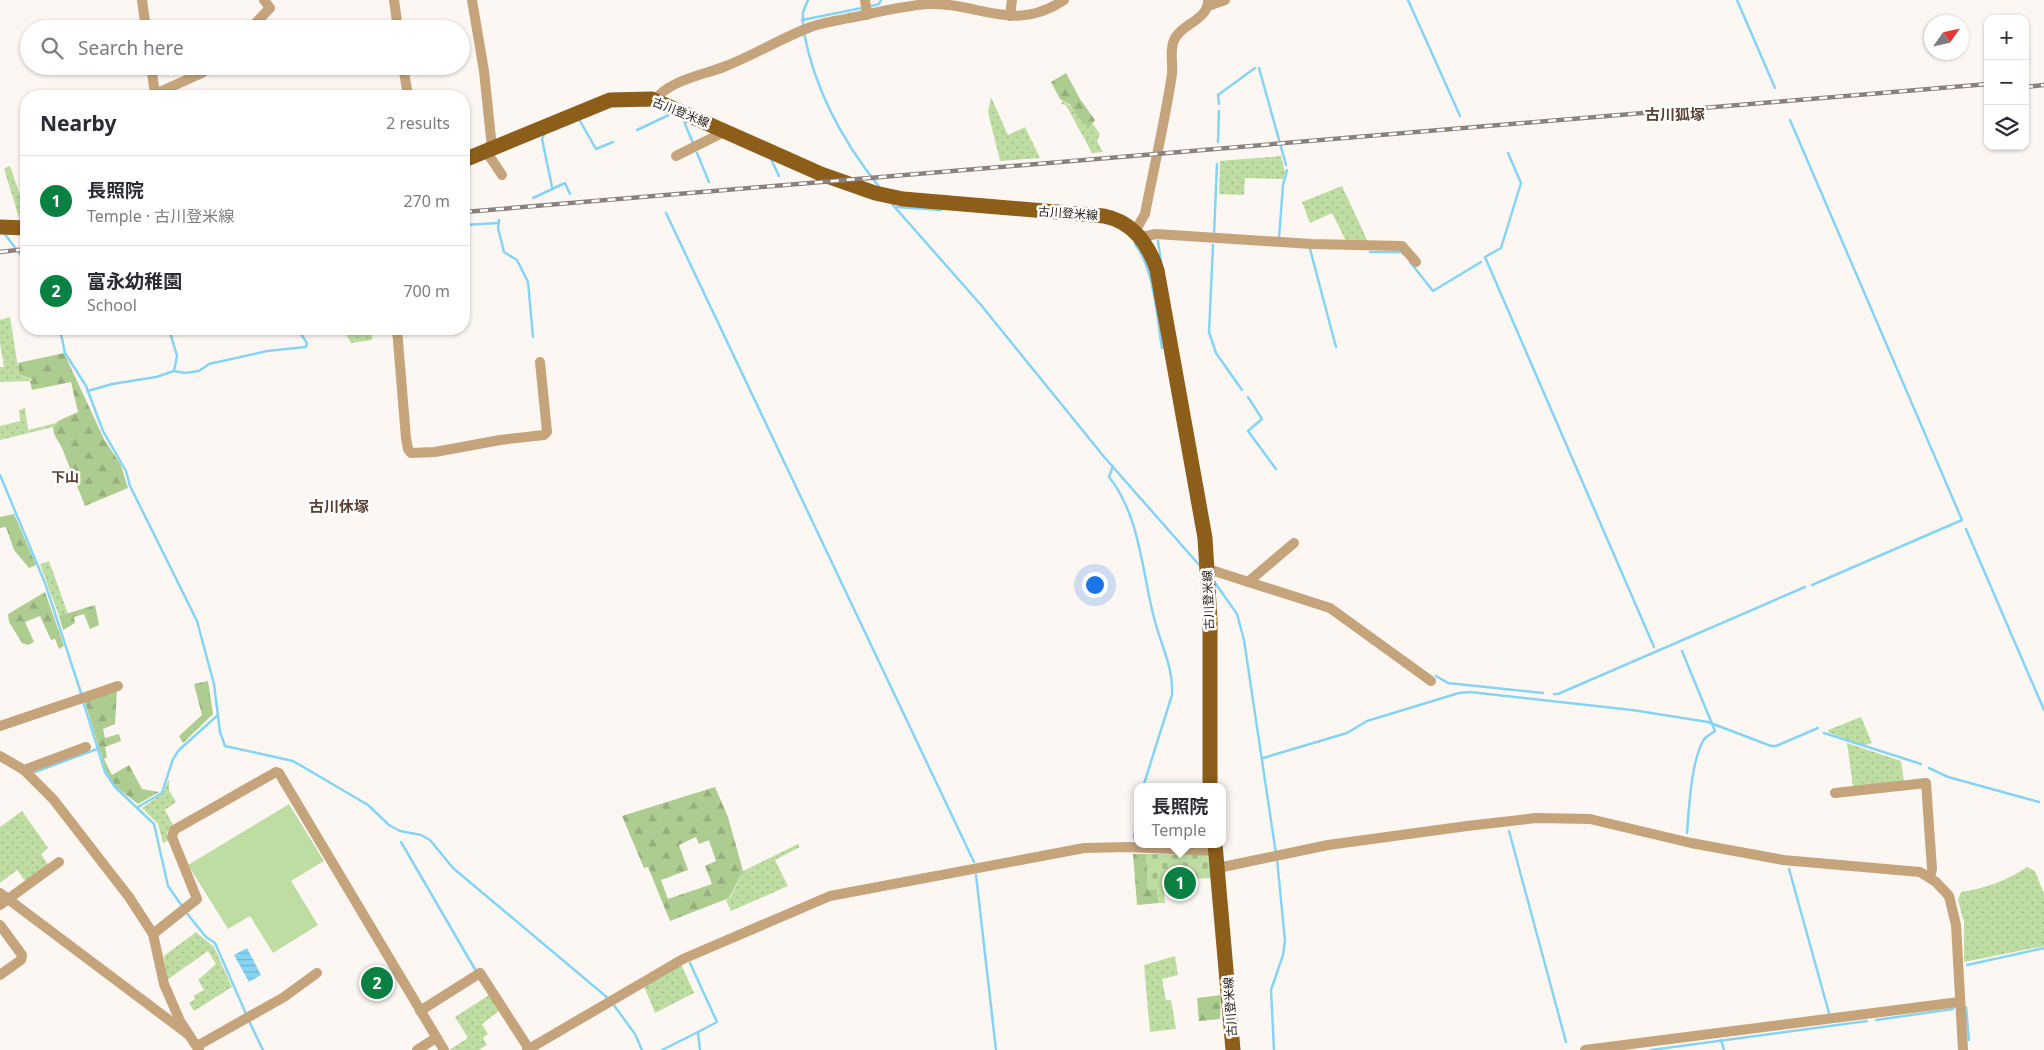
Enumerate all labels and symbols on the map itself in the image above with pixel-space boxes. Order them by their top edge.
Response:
north arrow [1924,15,1969,60]
street label: 古川登米線 [650,93,712,131]
district label: 古川狐塚 [1645,104,1705,124]
street label: 古川登米線 [1037,202,1099,224]
district label: 下山 [51,467,79,486]
district label: 古川休塚 [309,496,369,516]
street label: 古川登米線 [1198,570,1218,630]
your location [1082,572,1108,598]
pin: 1 [1164,864,1196,902]
pin: 2 [361,964,393,1002]
street label: 古川登米線 [1219,976,1241,1038]

